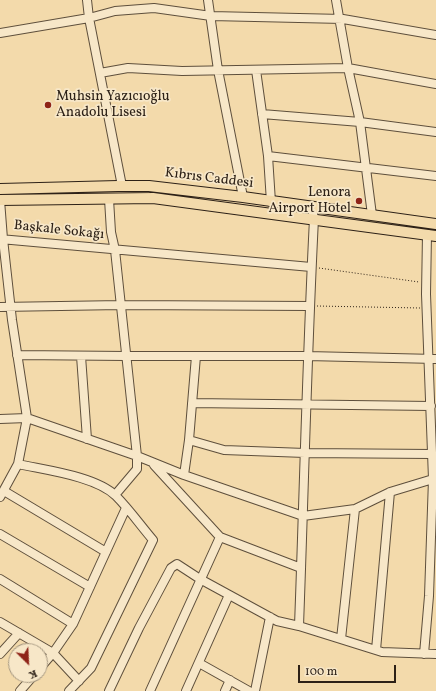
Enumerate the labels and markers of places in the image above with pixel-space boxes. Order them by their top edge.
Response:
place label: Muhsin Yazıcıoğlu Anadolu Lisesi [56,89,170,122]
marker: Muhsin Yazıcıoğlu Anadolu Lisesi [43,100,53,110]
place label: Lenora Airport Hotel [268,185,351,218]
marker: Lenora Airport Hotel [354,196,364,206]

